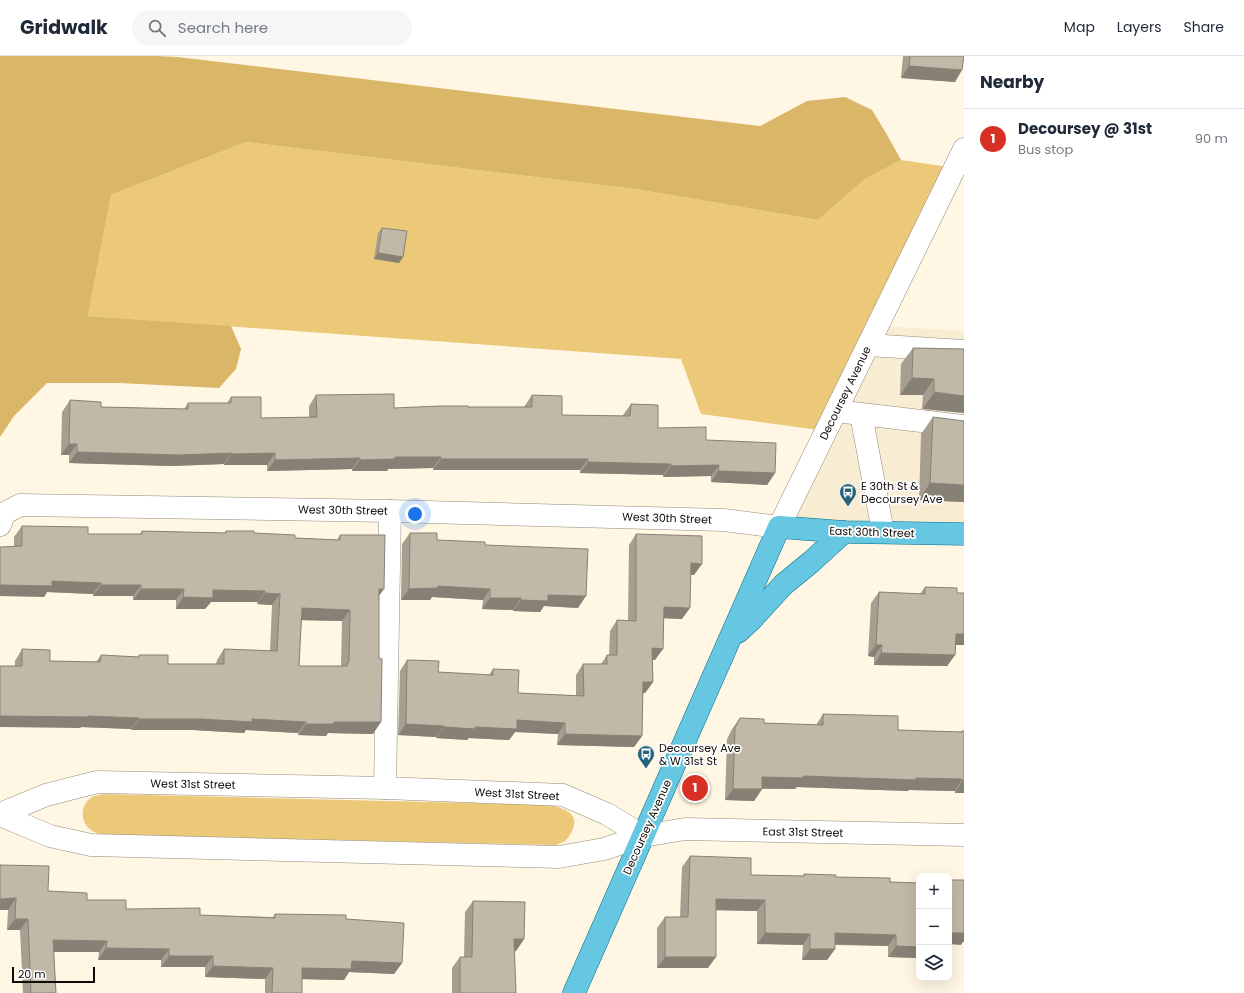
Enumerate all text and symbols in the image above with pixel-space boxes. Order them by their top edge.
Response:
search box [132,10,412,46]
text: Gridwalk [20,14,108,41]
icon: search [146,17,168,39]
text: Search here [178,17,268,38]
text: Map [1064,17,1095,37]
text: Layers [1117,17,1161,37]
text: Share [1183,17,1224,37]
text: Nearby [980,70,1044,94]
text: Decoursey @ 31st [1018,118,1152,139]
text: 1 [991,129,995,148]
text: 90 m [1195,129,1228,148]
text: Bus stop [1018,140,1073,159]
street label: Decoursey Avenue [815,343,875,443]
place label: E 30th St & Decoursey Ave [861,478,943,507]
bus stop icon: E 30th St & Decoursey Ave [838,482,858,507]
street label: West 30th Street [298,501,388,519]
your location [405,504,425,524]
street label: West 30th Street [622,508,712,528]
street label: East 30th Street [829,523,915,541]
place label: Decoursey Ave & W 31st St [659,740,741,769]
bus stop icon: Decoursey Ave & W 31st St [636,744,656,769]
pin: 1 [682,773,708,803]
street label: West 31st Street [150,775,236,793]
street label: Decoursey Avenue [619,777,675,877]
street label: West 31st Street [474,784,560,804]
street label: East 31st Street [763,823,843,841]
map controls [916,873,952,981]
button: + [916,873,952,909]
button: − [916,909,952,945]
button: layers [916,945,952,981]
scale bar [12,965,95,984]
text: 20 m [18,966,46,982]

